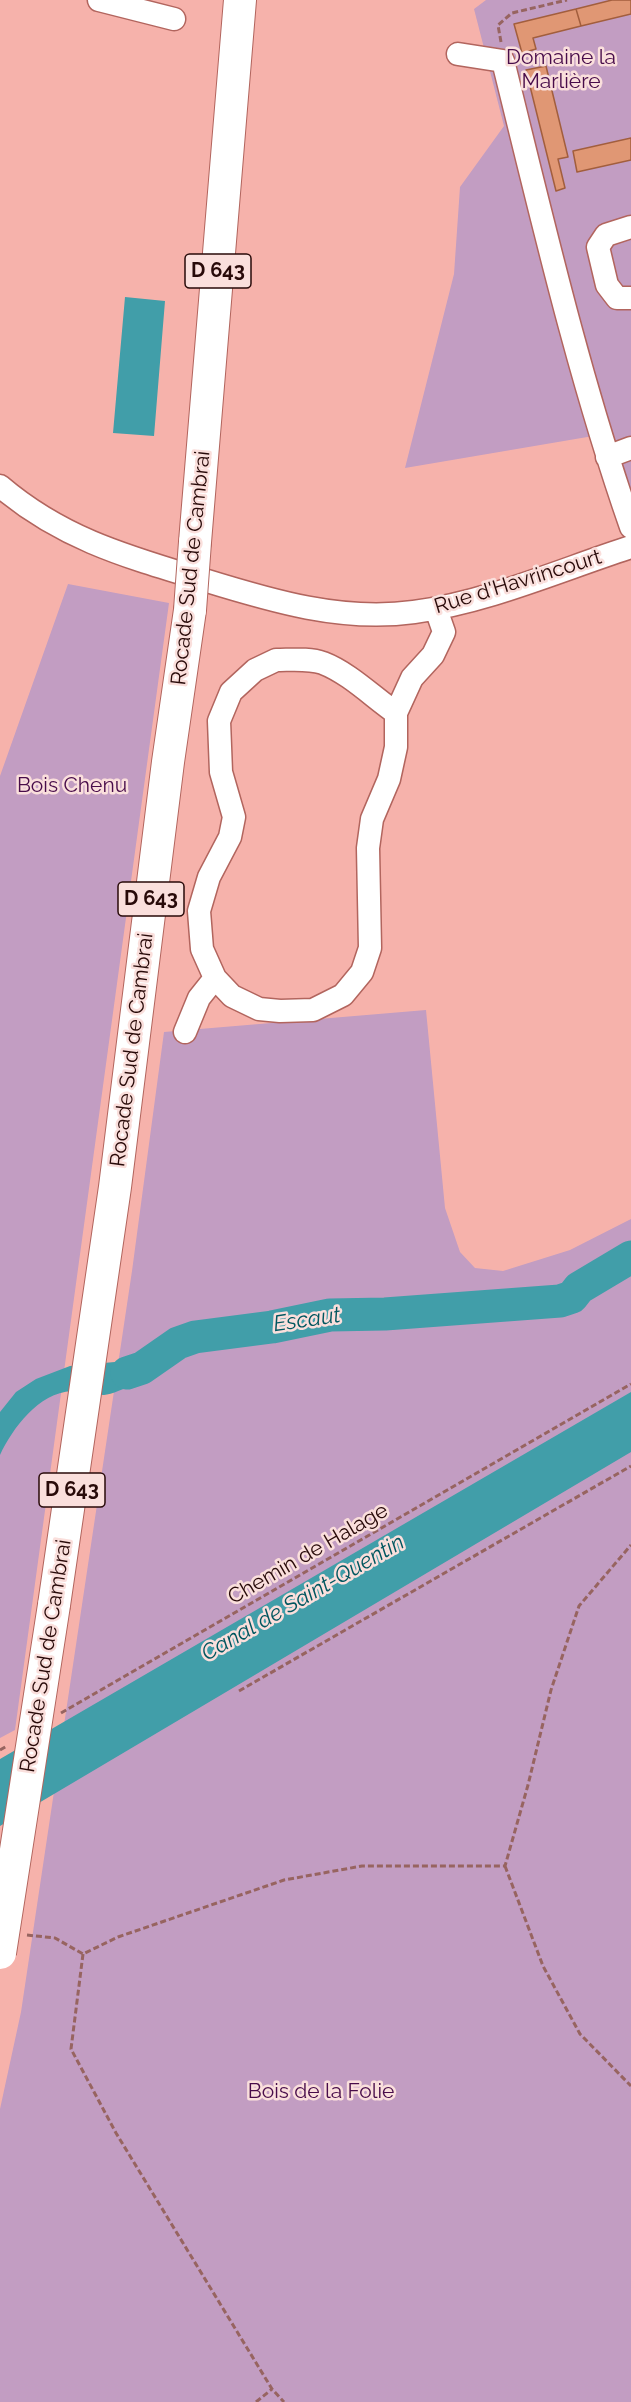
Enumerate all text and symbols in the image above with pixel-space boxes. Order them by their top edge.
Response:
park label: Domaine la Marlière [506,45,616,95]
road number: D 643 [185,254,251,288]
street label: Rocade Sud de Cambrai [166,450,216,686]
street label: Rue d'Havrincourt [431,545,605,619]
park label: Bois Chenu [17,773,127,799]
road number: D 643 [118,882,184,916]
street label: Rocade Sud de Cambrai [105,932,159,1168]
water label: Escaut [272,1302,342,1338]
road number: D 643 [39,1473,105,1507]
street label: Chemin de Halage [224,1498,392,1610]
water label: Canal de Saint-Quentin [197,1529,409,1667]
street label: Rocade Sud de Cambrai [15,1538,77,1774]
park label: Bois de la Folie [248,2079,394,2105]

